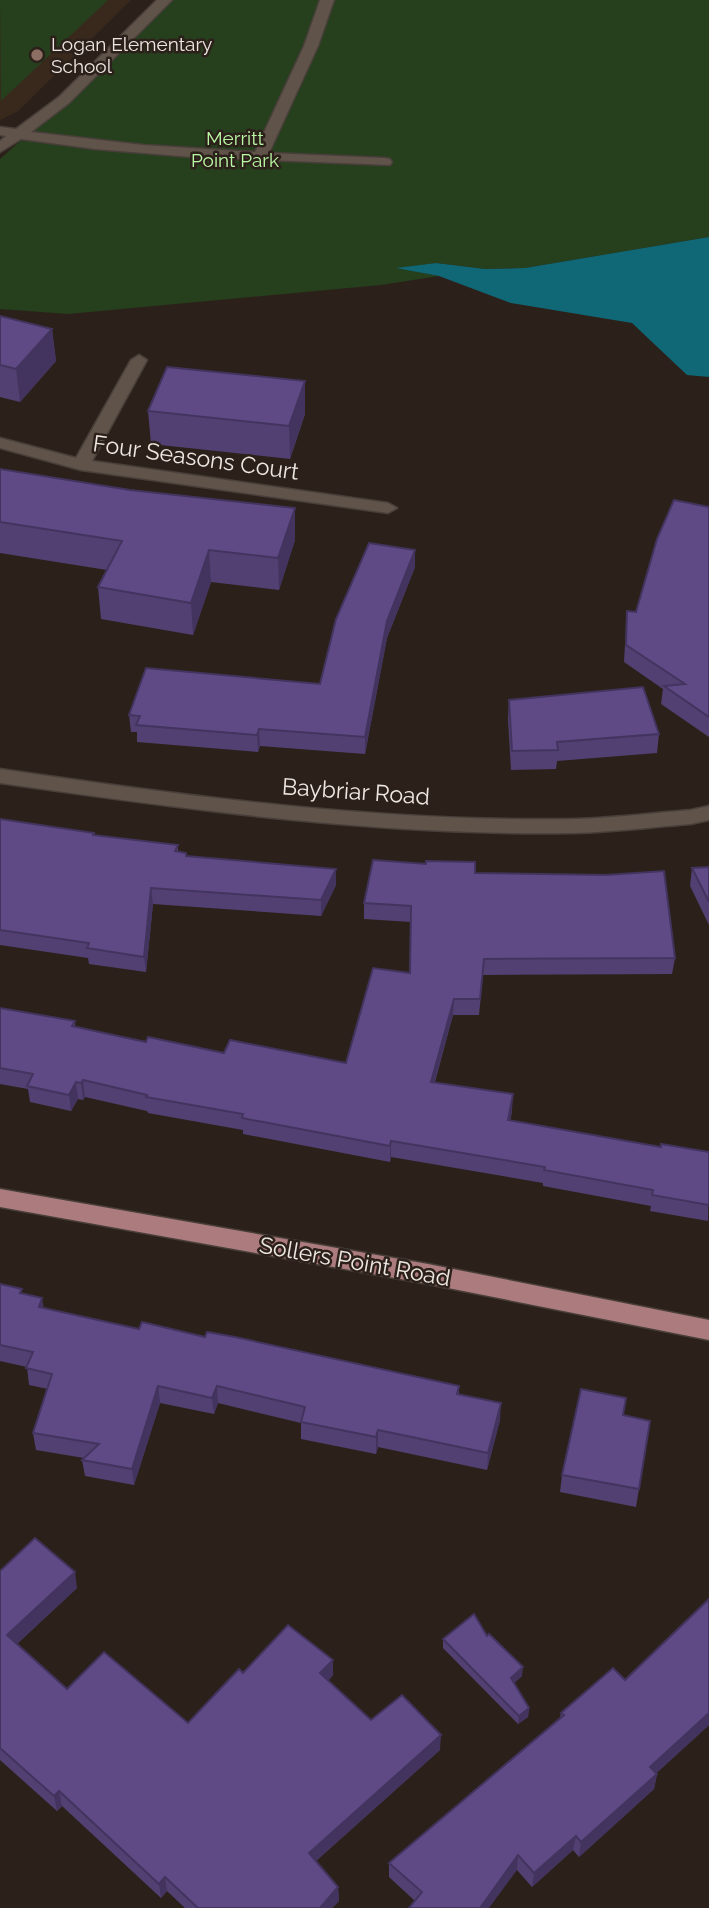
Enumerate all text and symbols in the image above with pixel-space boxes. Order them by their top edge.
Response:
place label: Logan Elementary School [51,33,212,77]
marker: Logan Elementary School [29,47,45,63]
park label: Merritt Point Park [191,127,279,171]
street label: Four Seasons Court [91,429,301,485]
street label: Baybriar Road [281,772,431,810]
street label: Sollers Point Road [257,1231,453,1291]

